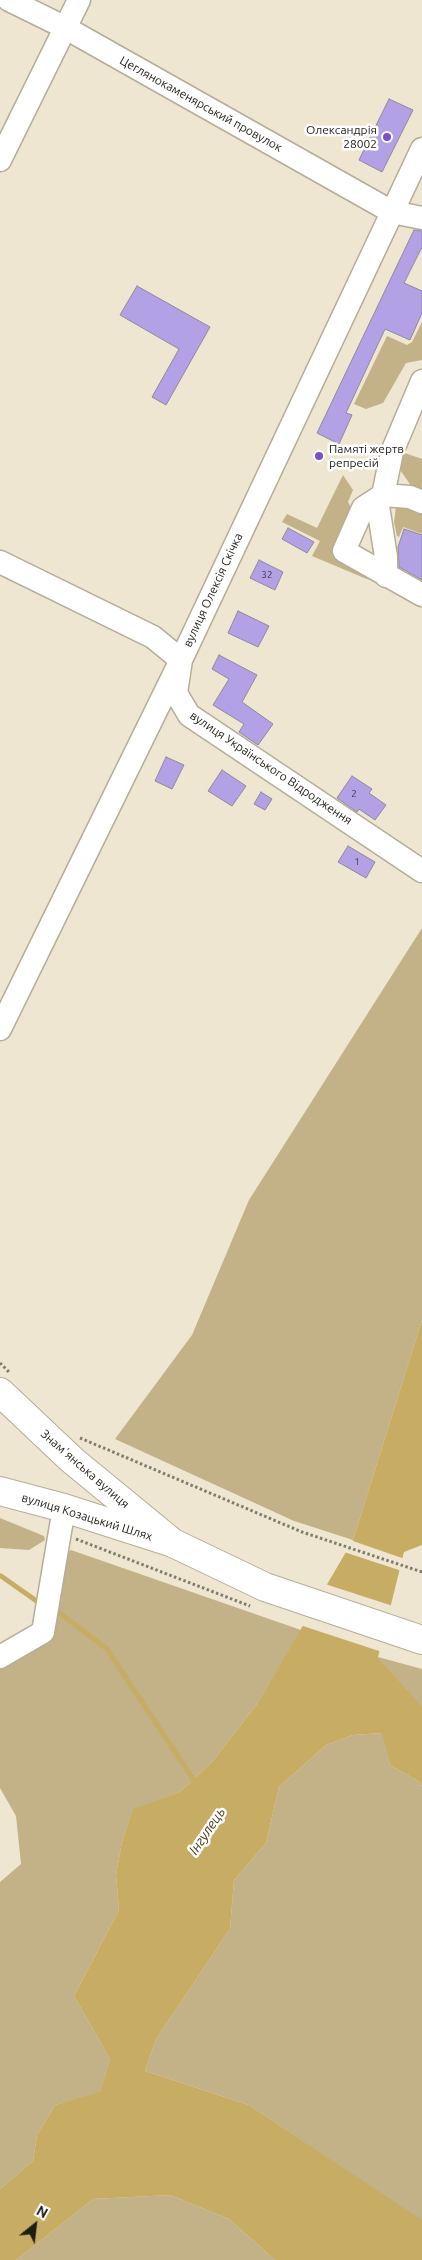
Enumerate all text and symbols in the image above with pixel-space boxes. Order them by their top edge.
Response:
street label: Цеглянокаменярський провулок [117,53,285,155]
place label: Олександрія 28002 [306,123,377,151]
marker: Олександрія 28002 [381,131,393,143]
place label: Памяті жертв репресій [329,442,404,470]
marker: Памяті жертв репресій [313,450,325,462]
street label: вулиця Олексія Скічка [180,531,246,649]
house number: 32 [261,569,273,581]
street label: вулиця Українського Відродження [187,708,355,828]
house number: 2 [351,788,357,800]
house number: 1 [354,856,360,868]
street label: Знамʼянська вулиця [38,1427,132,1511]
street label: вулиця Козацький Шлях [20,1490,154,1544]
water label: Інгулець [185,1804,229,1858]
north arrow [10,2200,60,2250]
text: N [34,2202,51,2221]

